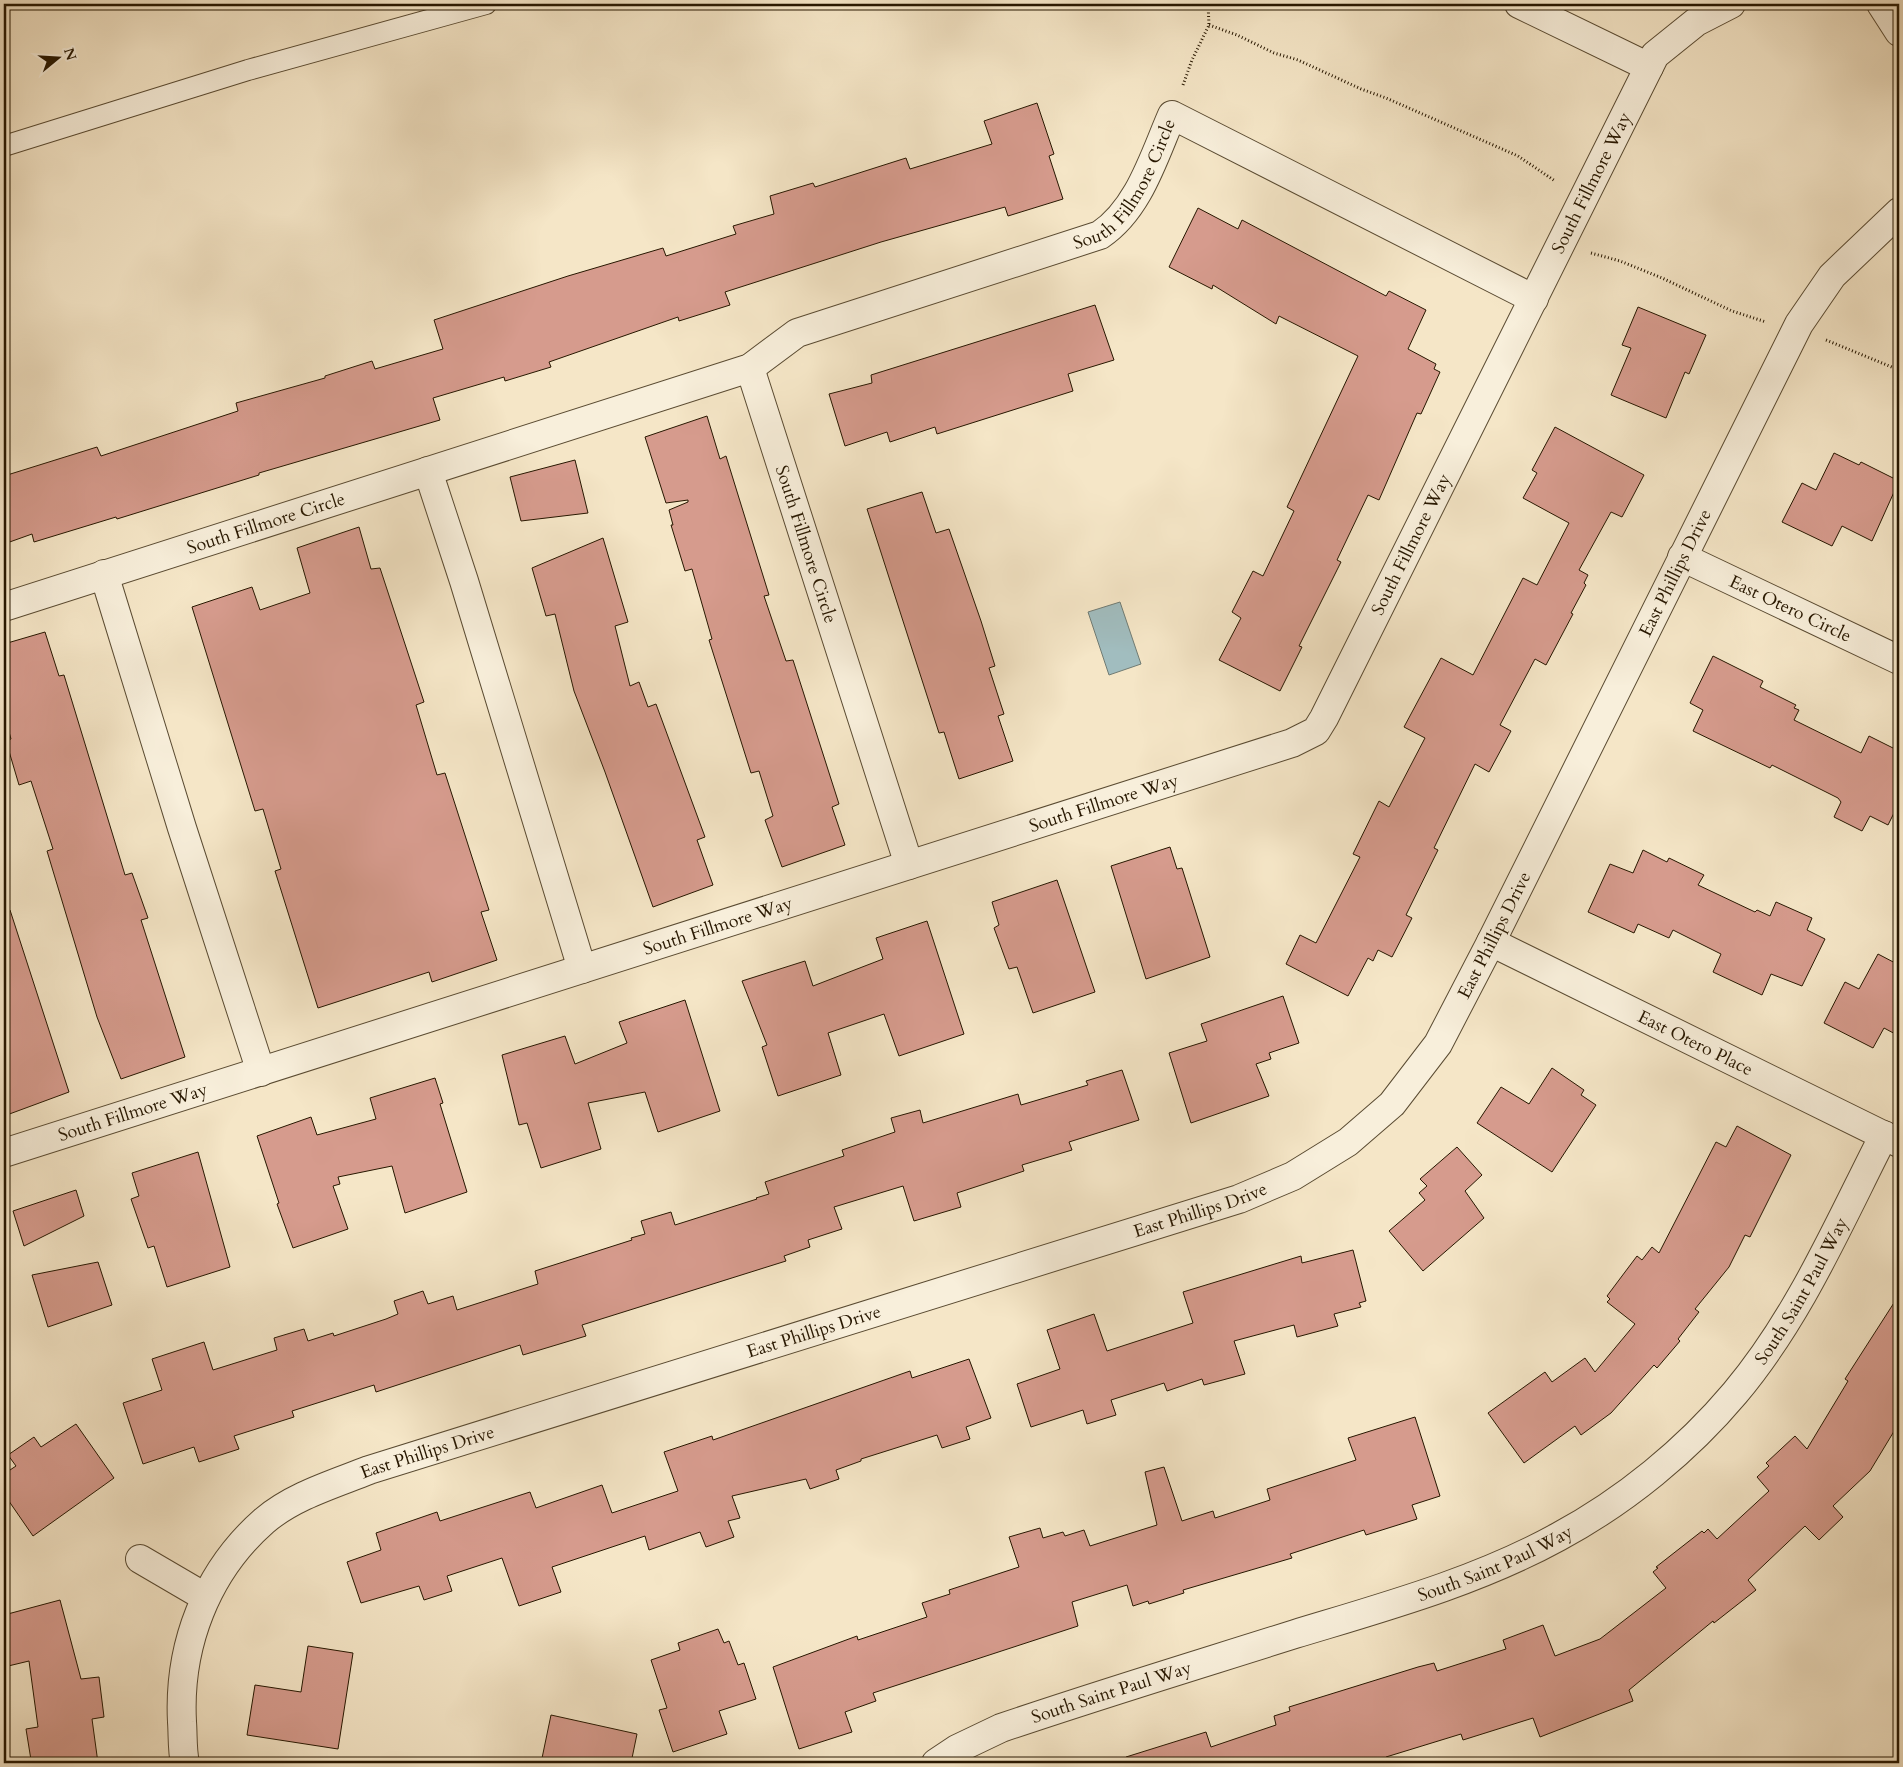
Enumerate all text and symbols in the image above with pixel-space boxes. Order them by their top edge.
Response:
north arrow [32,32,82,82]
text: N [59,45,81,63]
street label: South Fillmore Way [1546,107,1638,258]
street label: South Fillmore Circle [1070,115,1182,256]
street label: South Fillmore Circle [769,462,843,627]
street label: South Fillmore Way [1365,469,1457,620]
street label: South Fillmore Circle [184,487,348,561]
street label: East Phillips Drive [1633,505,1718,641]
street label: East Otero Circle [1725,569,1855,649]
street label: South Fillmore Way [1026,768,1182,839]
street label: East Phillips Drive [1452,867,1537,1003]
street label: South Fillmore Way [640,891,796,962]
street label: East Otero Place [1633,1004,1757,1082]
street label: South Fillmore Way [55,1077,211,1148]
street label: East Phillips Drive [1130,1176,1271,1244]
street label: South Saint Paul Way [1749,1213,1854,1370]
street label: East Phillips Drive [744,1299,884,1365]
street label: East Phillips Drive [357,1420,498,1485]
street label: South Saint Paul Way [1414,1519,1578,1608]
street label: South Saint Paul Way [1028,1655,1195,1730]

